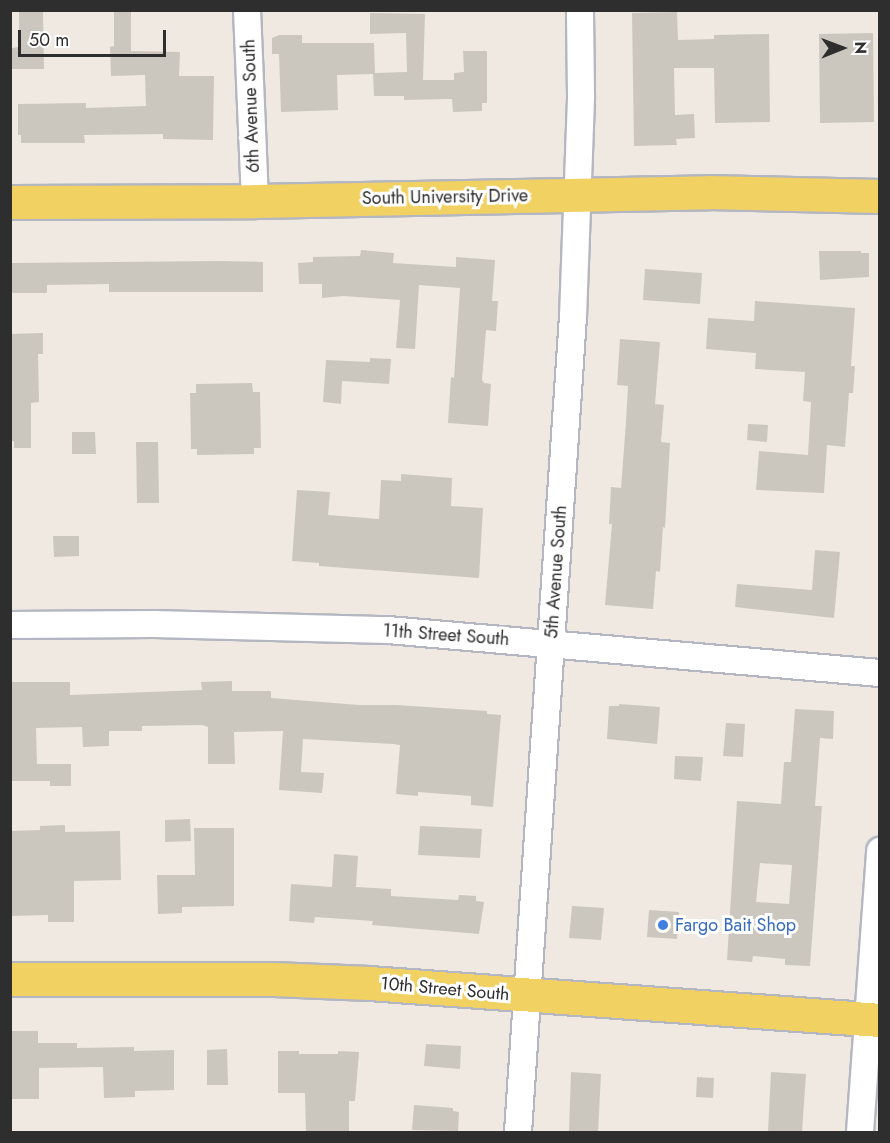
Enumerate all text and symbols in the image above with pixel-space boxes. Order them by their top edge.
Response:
scale bar [21,18,170,56]
north arrow [812,18,872,78]
text: 50 m [29,27,69,53]
street label: 6th Avenue South [238,39,264,173]
text: N [849,41,872,54]
street label: South University Drive [362,185,528,209]
street label: 5th Avenue South [541,505,571,639]
street label: 11th Street South [382,620,510,650]
place label: Fargo Bait Shop [675,914,796,936]
marker: Fargo Bait Shop [656,918,670,932]
street label: 10th Street South [380,973,510,1005]

